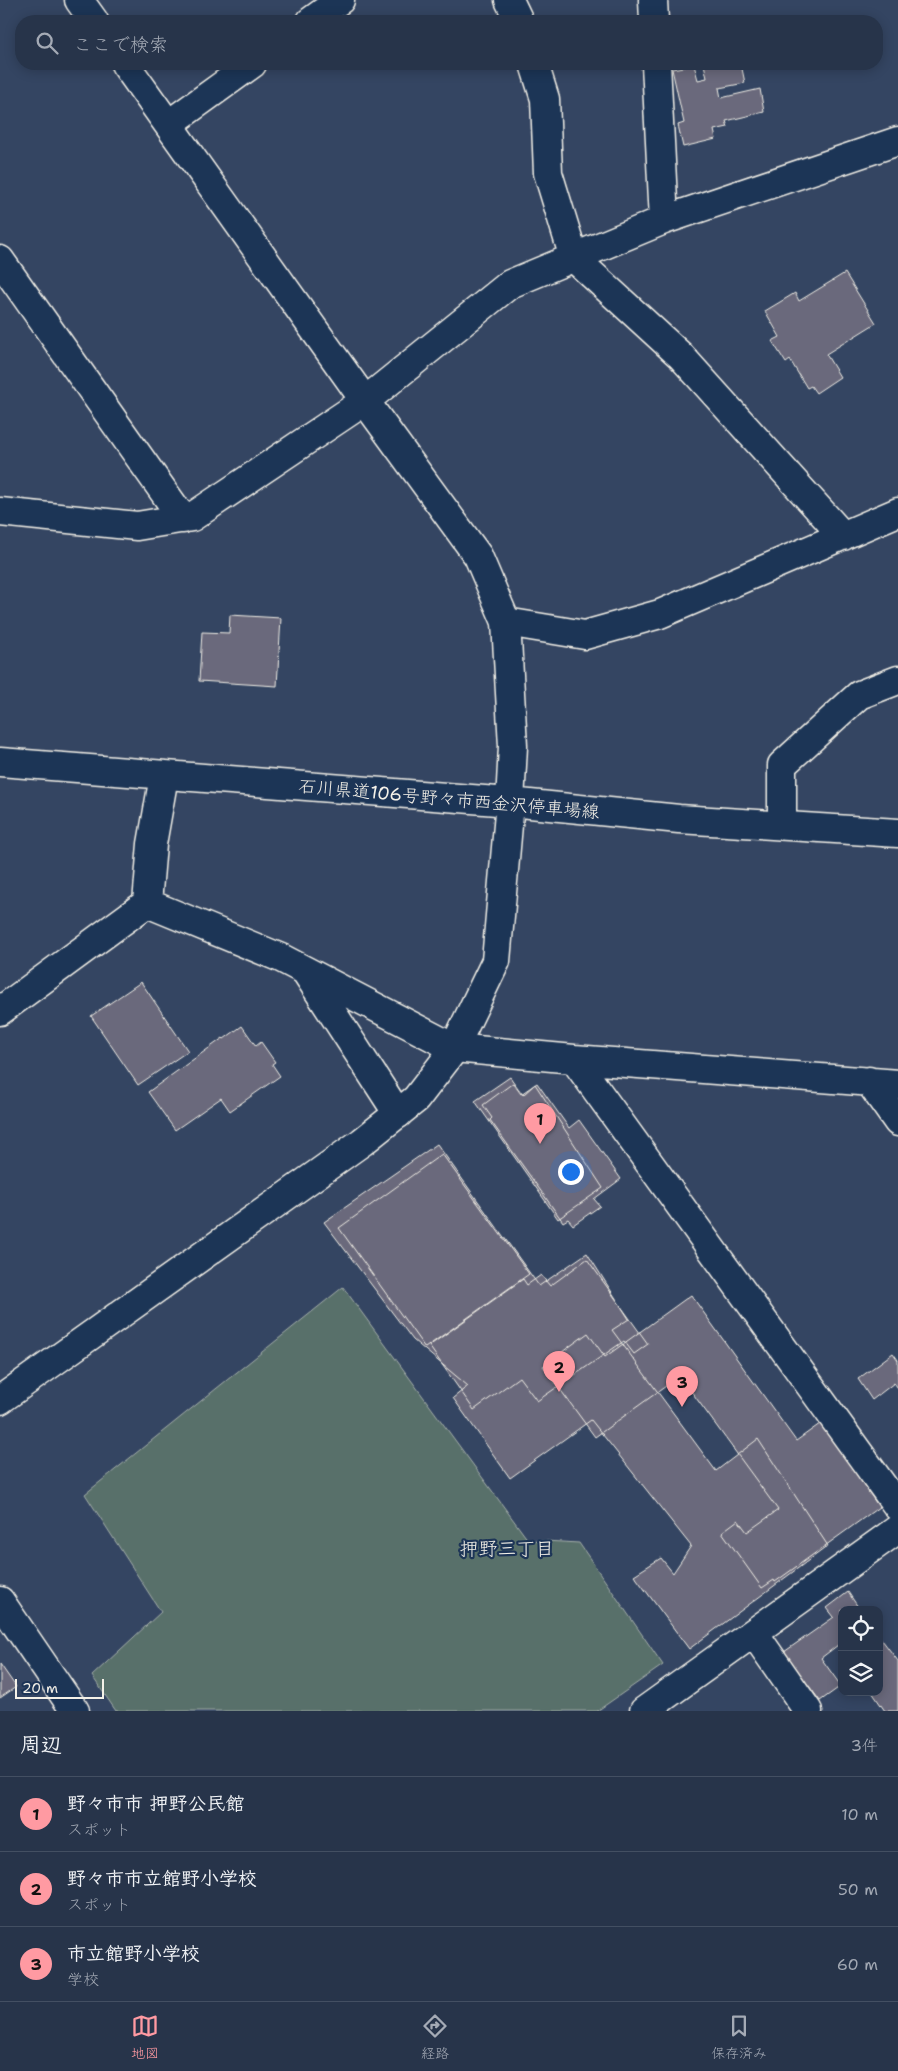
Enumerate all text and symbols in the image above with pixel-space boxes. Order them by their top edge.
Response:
search box [15,15,883,70]
icon: search [33,29,61,57]
text: ここで検索 [73,32,168,57]
street label: 石川県道106号野々市西金沢停車場線 [298,774,600,824]
pin: 1 [524,1103,556,1144]
your location [558,1159,584,1185]
pin: 2 [543,1351,575,1392]
pin: 3 [666,1366,698,1407]
district label: 押野三丁目 [459,1536,555,1561]
map controls [838,1606,883,1696]
button: locate [838,1606,883,1651]
button: layers [838,1651,883,1696]
scale bar [15,1676,104,1699]
text: 20 m [22,1679,58,1697]
text: 周辺 [20,1731,62,1759]
text: 3件 [851,1735,878,1756]
text: 野々市市 押野公民館 [67,1791,245,1816]
text: 1 [32,1804,40,1825]
text: 10 m [841,1804,878,1825]
text: スポット [67,1819,131,1840]
text: 野々市市立館野小学校 [67,1866,257,1891]
text: 2 [30,1879,42,1900]
text: 50 m [838,1879,878,1900]
text: スポット [67,1894,131,1915]
text: 市立館野小学校 [67,1941,200,1966]
text: 3 [30,1954,42,1975]
text: 60 m [837,1954,878,1975]
text: 学校 [67,1969,99,1990]
tab: 地図 [131,2012,159,2062]
tab: 経路 [421,2012,449,2062]
tab: 保存済み [711,2012,767,2062]

